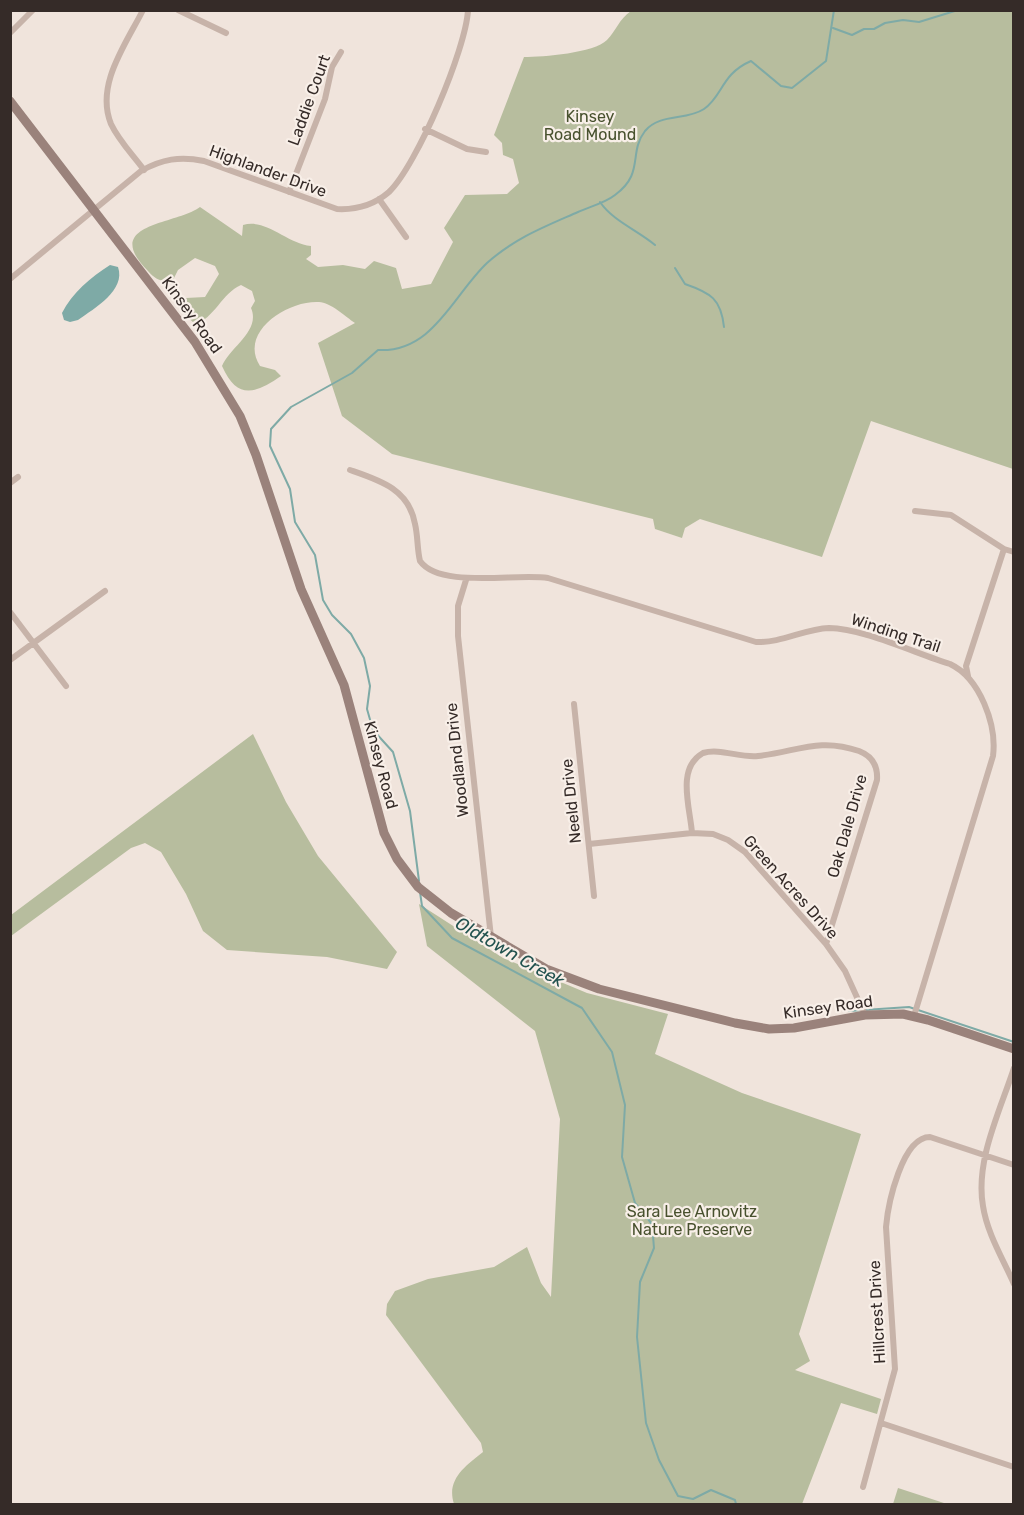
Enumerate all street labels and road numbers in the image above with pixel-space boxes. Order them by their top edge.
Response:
street label: Laddie Court [284,52,334,148]
street label: Highlander Drive [207,141,329,201]
street label: Kinsey Road [158,273,226,357]
street label: Winding Trail [849,610,943,656]
street label: Woodland Drive [442,702,472,818]
street label: Kinsey Road [360,719,402,811]
street label: Neeld Drive [557,758,585,844]
street label: Oak Dale Drive [823,772,871,880]
street label: Green Acres Drive [739,831,843,943]
street label: Kinsey Road [782,991,874,1023]
street label: Hillcrest Drive [865,1260,889,1364]

